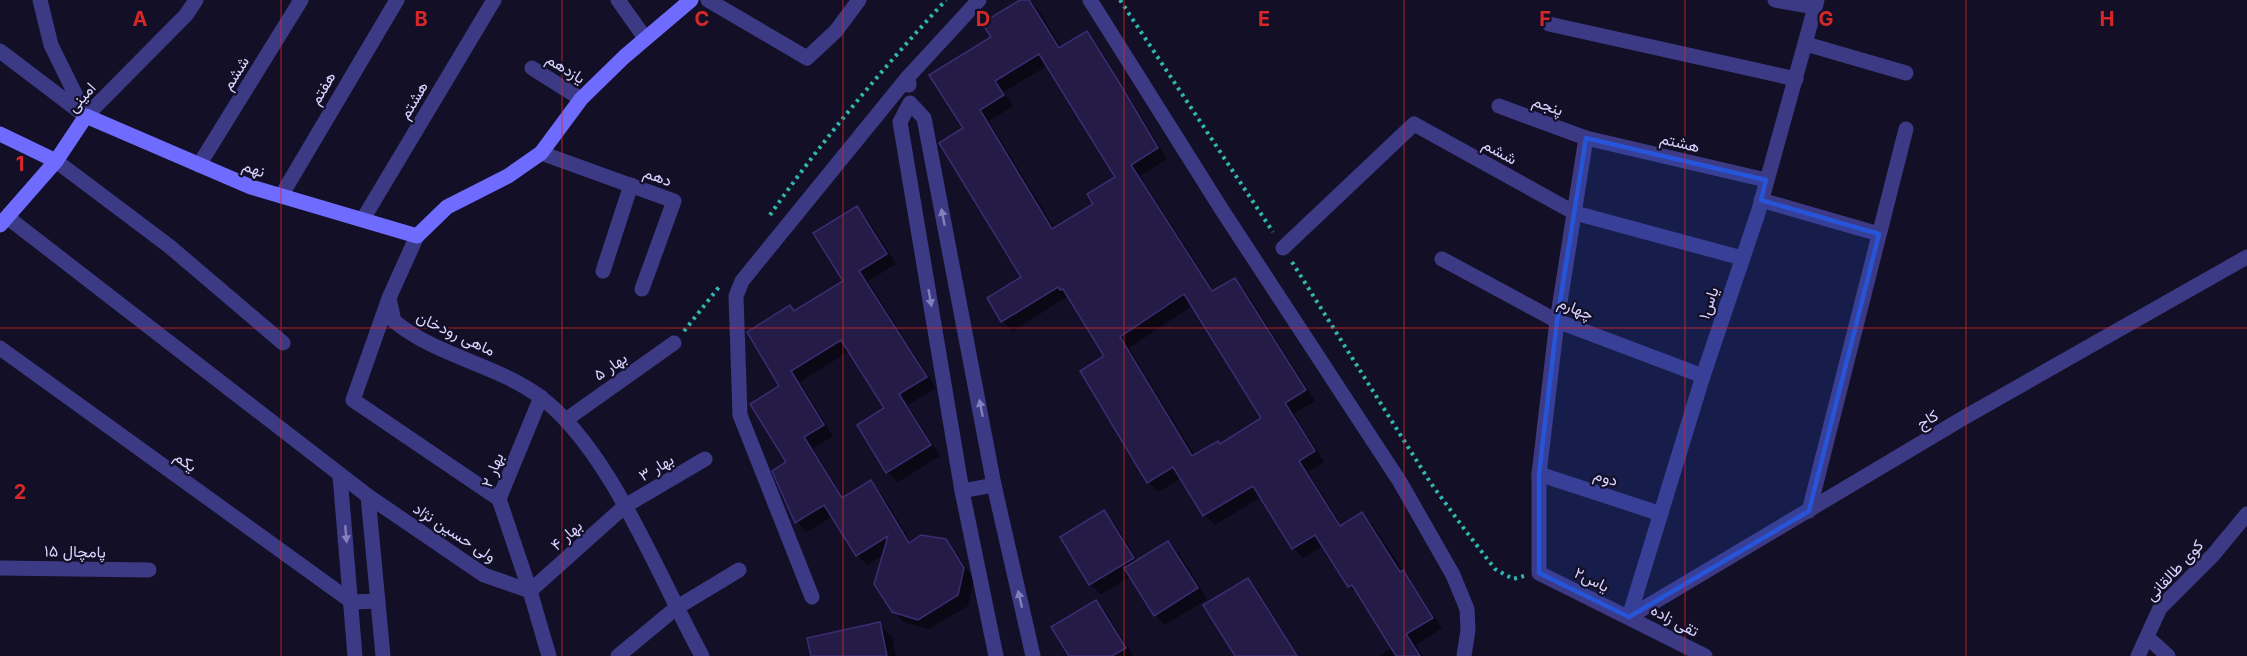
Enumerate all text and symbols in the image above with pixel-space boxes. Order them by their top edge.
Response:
text: A [133,7,148,31]
text: B [414,7,428,31]
text: C [695,7,709,31]
text: D [976,7,990,31]
text: E [1258,7,1270,31]
text: F [1539,7,1551,31]
text: G [1818,7,1834,31]
text: H [2100,7,2114,31]
street label: یازدهم [542,48,589,89]
street label: ششم [217,52,254,94]
street label: هفتم [305,68,340,109]
street label: هشتم [394,77,433,123]
street label: امینی [62,78,100,117]
street label: پنجم [1529,90,1566,122]
street label: هشتم [1658,128,1702,157]
street label: ششم [1479,133,1521,169]
text: 1 [16,152,24,176]
street label: نهم [240,155,268,182]
street label: دهم [641,162,675,191]
one-way arrow [938,207,947,226]
street label: یاس۱ [1693,284,1724,322]
one-way arrow [925,289,934,308]
street label: چهارم [1555,292,1597,326]
street label: ماهی رودخان [413,306,499,361]
street label: بهار ۵ [589,347,631,385]
one-way arrow [976,398,985,417]
street label: کاج [1912,405,1943,435]
street label: یکم [170,446,201,477]
street label: بهار ۳ [635,449,678,486]
street label: بهار ۲ [476,450,509,490]
street label: دوم [1591,464,1621,491]
text: 2 [14,480,26,504]
street label: ولی حسین نژاد [409,498,500,567]
street label: بهار ۴ [546,516,587,555]
one-way arrow [341,525,351,544]
street label: کوی طالقانی [2141,535,2208,605]
street label: پامچال ۱۵ [44,540,106,564]
street label: یاس۲ [1571,562,1613,597]
one-way arrow [1015,589,1024,608]
street label: تقی زاده [1647,599,1702,642]

